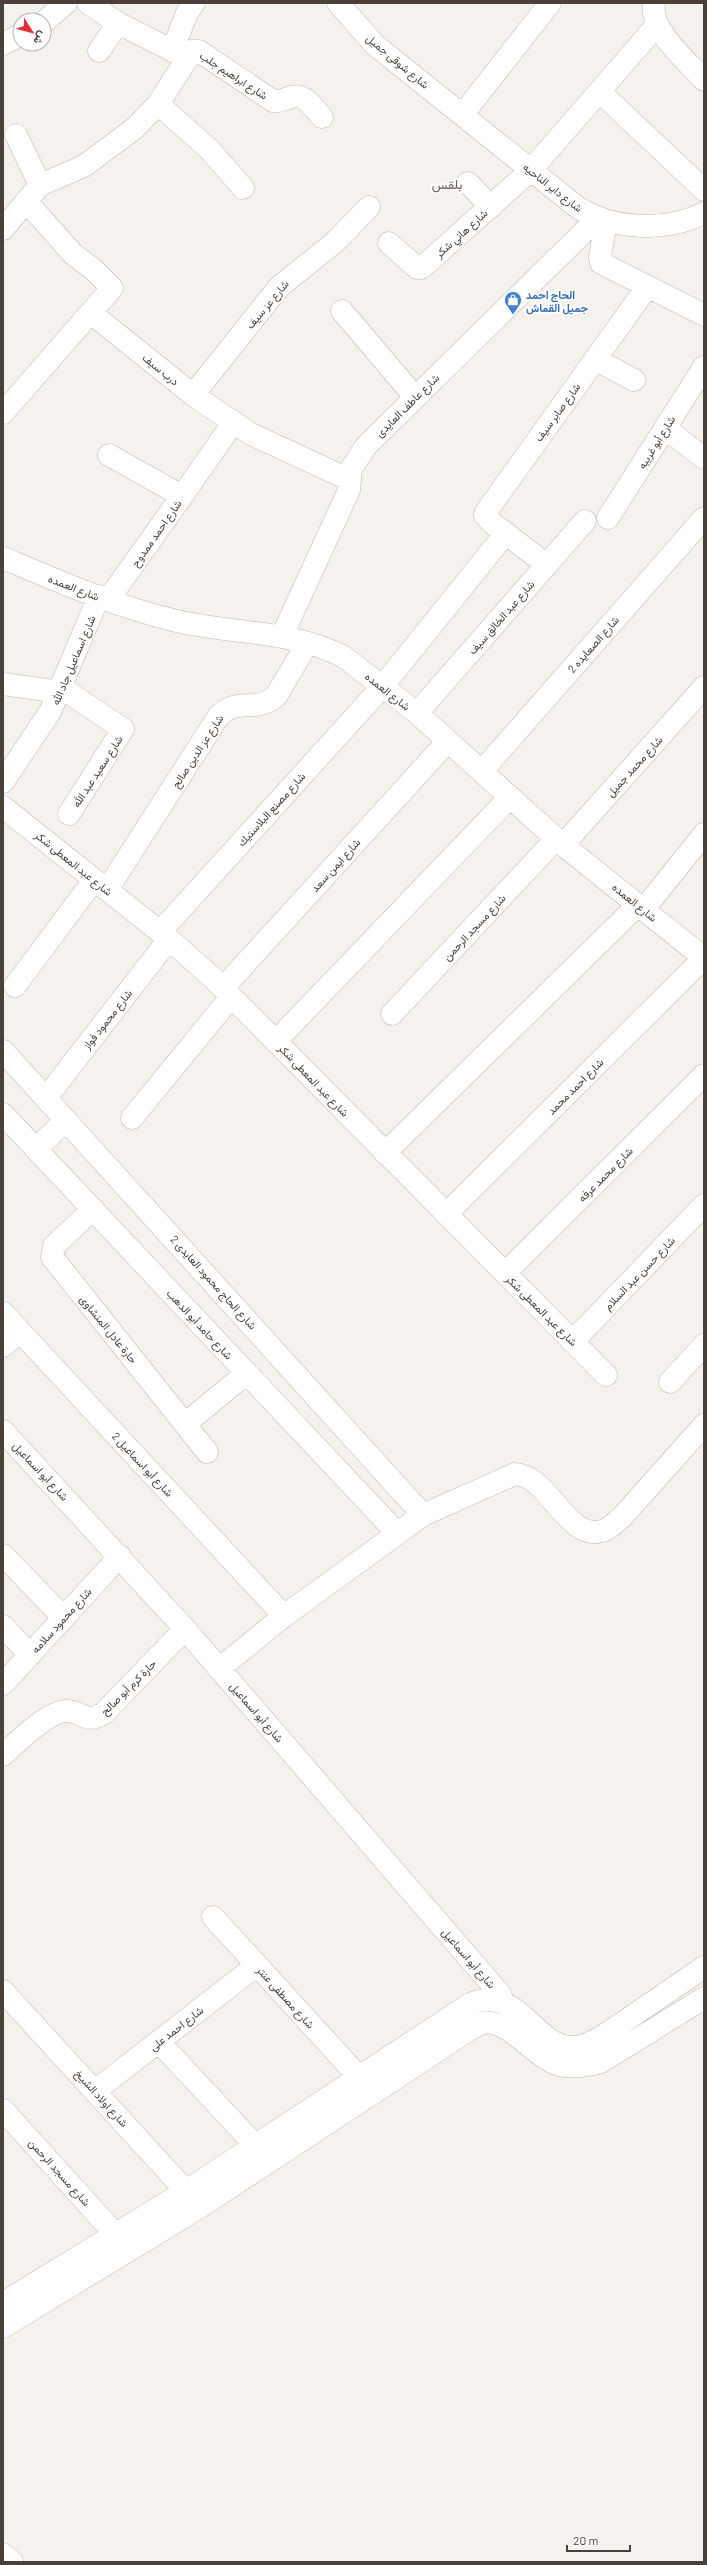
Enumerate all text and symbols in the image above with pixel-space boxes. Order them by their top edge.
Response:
north arrow [12,12,52,52]
text: ش [31,28,50,47]
street label: شارع شوقى جميل [363,31,432,93]
street label: شارع ابراهيم جلب [197,48,271,104]
street label: شارع داير الناحيه [519,160,586,216]
district label: بلقس [432,176,462,193]
street label: شارع هاني شكر [431,206,493,264]
street label: شارع عز سيف [243,277,293,332]
place label: الحاج احمد جميل القماش [526,288,589,315]
shop icon: الحاج احمد جميل القماش [503,290,523,315]
street label: درب سيف [140,350,182,388]
street label: شارع عاطف العايدى [373,370,443,441]
street label: شارع صابر سيف [531,380,584,445]
street label: شارع أبو غريبه [635,413,679,472]
street label: شارع احمد ممدوح [128,497,186,570]
street label: شارع العمده [46,571,102,605]
street label: شارع عبد الخالق سيف [465,577,538,658]
street label: شارع اسماعيل جاد الله [48,613,100,707]
street label: شارع الصعايده 2 [565,613,623,676]
street label: شارع العمده [362,669,413,714]
street label: شارع عز الدين صالح [168,712,227,791]
street label: شارع سعيد عبد الله [69,732,127,810]
street label: شارع محمد جميل [603,733,666,800]
street label: شارع مصنع البلاستيك [234,769,309,850]
street label: شارع عبد المعطى شكر [31,827,115,900]
street label: شارع ايمن سعد [308,835,364,896]
street label: شارع العمده [609,880,660,926]
street label: شارع مسجد الرحمن [440,891,510,964]
street label: شارع محمود فواز [79,986,136,1054]
street label: شارع عبد المعطى شكر [274,1040,352,1121]
street label: شارع احمد محمد [544,1055,607,1118]
street label: شارع محمد عرفه [575,1144,637,1205]
street label: شارع الحاج محمود العايدى 2 [167,1232,260,1333]
street label: شارع حسن عبد السلام [601,1233,679,1314]
street label: شارع عبد المعطى شكر [502,1271,581,1350]
street label: شارع حامد أبو الدهب [163,1286,236,1363]
street label: حارة عادل المنشاوى [77,1292,141,1366]
street label: شارع أبو اسماعيل 2 [108,1429,176,1500]
street label: شارع أبو اسماعيل [9,1439,72,1504]
street label: شارع محمود سلامه [28,1584,95,1657]
street label: حارة كرم أبو صالح [98,1657,160,1719]
street label: شارع أبو اسماعيل [226,1679,287,1746]
street label: شارع أبو اسماعيل [438,1925,499,1992]
street label: شارع مصطفى عنتر [252,1962,318,2032]
street label: شارع احمد على [146,2003,207,2055]
street label: شارع اولاد الشيخ [71,2067,131,2131]
street label: شارع مسجد الرحمن [25,2136,94,2210]
scale bar [567,2527,630,2553]
text: 20 m [573,2533,599,2547]

